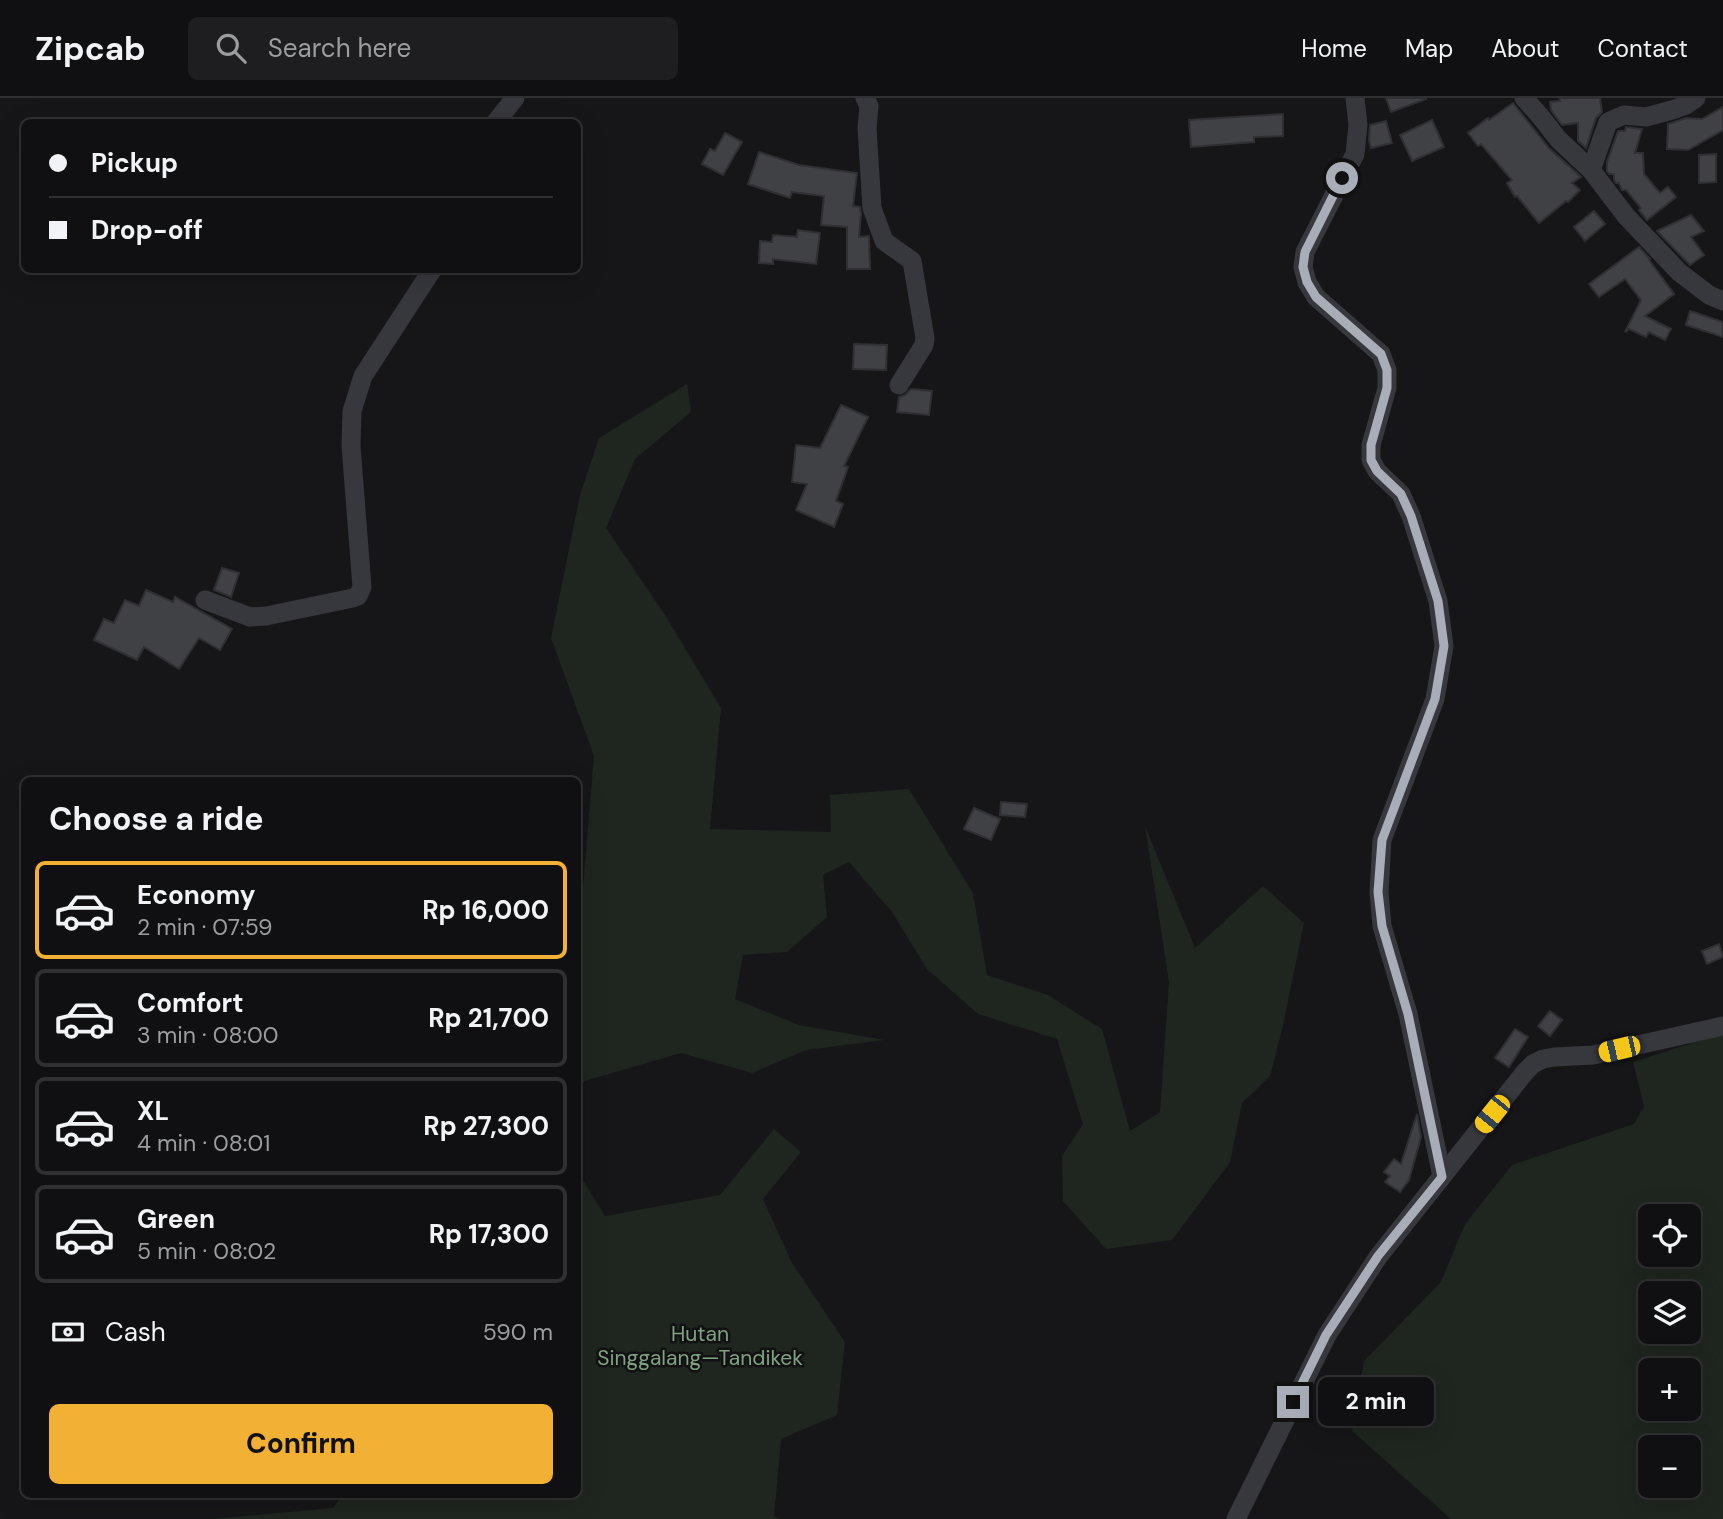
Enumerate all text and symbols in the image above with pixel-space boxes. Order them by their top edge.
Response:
search box [188,17,678,80]
text: Zipcab [35,27,146,70]
icon: search [212,29,250,67]
text: Search here [268,31,411,65]
text: Home [1301,33,1367,64]
text: Map [1405,33,1453,64]
text: About [1491,33,1560,64]
text: Contact [1598,33,1688,64]
text: Pickup [91,146,178,180]
route start [1326,162,1358,194]
text: Drop-off [91,213,203,247]
text: Choose a ride [49,798,264,840]
text: Economy [137,878,255,912]
icon: car [53,879,116,942]
text: Rp 16,000 [422,893,549,927]
text: 2 min · 07:59 [137,912,273,942]
text: Comfort [137,986,243,1020]
icon: car [53,987,116,1050]
text: Rp 21,700 [428,1001,549,1035]
text: 3 min · 08:00 [137,1020,279,1050]
car [1597,1034,1642,1064]
car [1471,1091,1514,1137]
text: XL [137,1094,169,1128]
icon: car [53,1095,116,1158]
text: Rp 27,300 [423,1109,549,1143]
text: 4 min · 08:01 [137,1128,270,1158]
text: Green [137,1202,215,1236]
icon: car [53,1203,116,1266]
map controls [1638,1204,1701,1498]
button: locate [1638,1204,1701,1267]
text: Rp 17,300 [429,1217,549,1251]
text: 5 min · 08:02 [137,1236,276,1266]
button: layers [1638,1281,1701,1344]
icon: cash [49,1313,87,1351]
text: Cash [105,1315,166,1349]
text: 590 m [483,1317,553,1347]
park label: Hutan Singgalang—Tandikek [597,1320,803,1372]
button: + [1638,1358,1701,1421]
callout: 2 min [1318,1378,1433,1426]
route end [1277,1386,1309,1418]
text: 2 min [1346,1386,1406,1416]
button: Confirm [49,1404,553,1484]
button: − [1638,1435,1701,1498]

